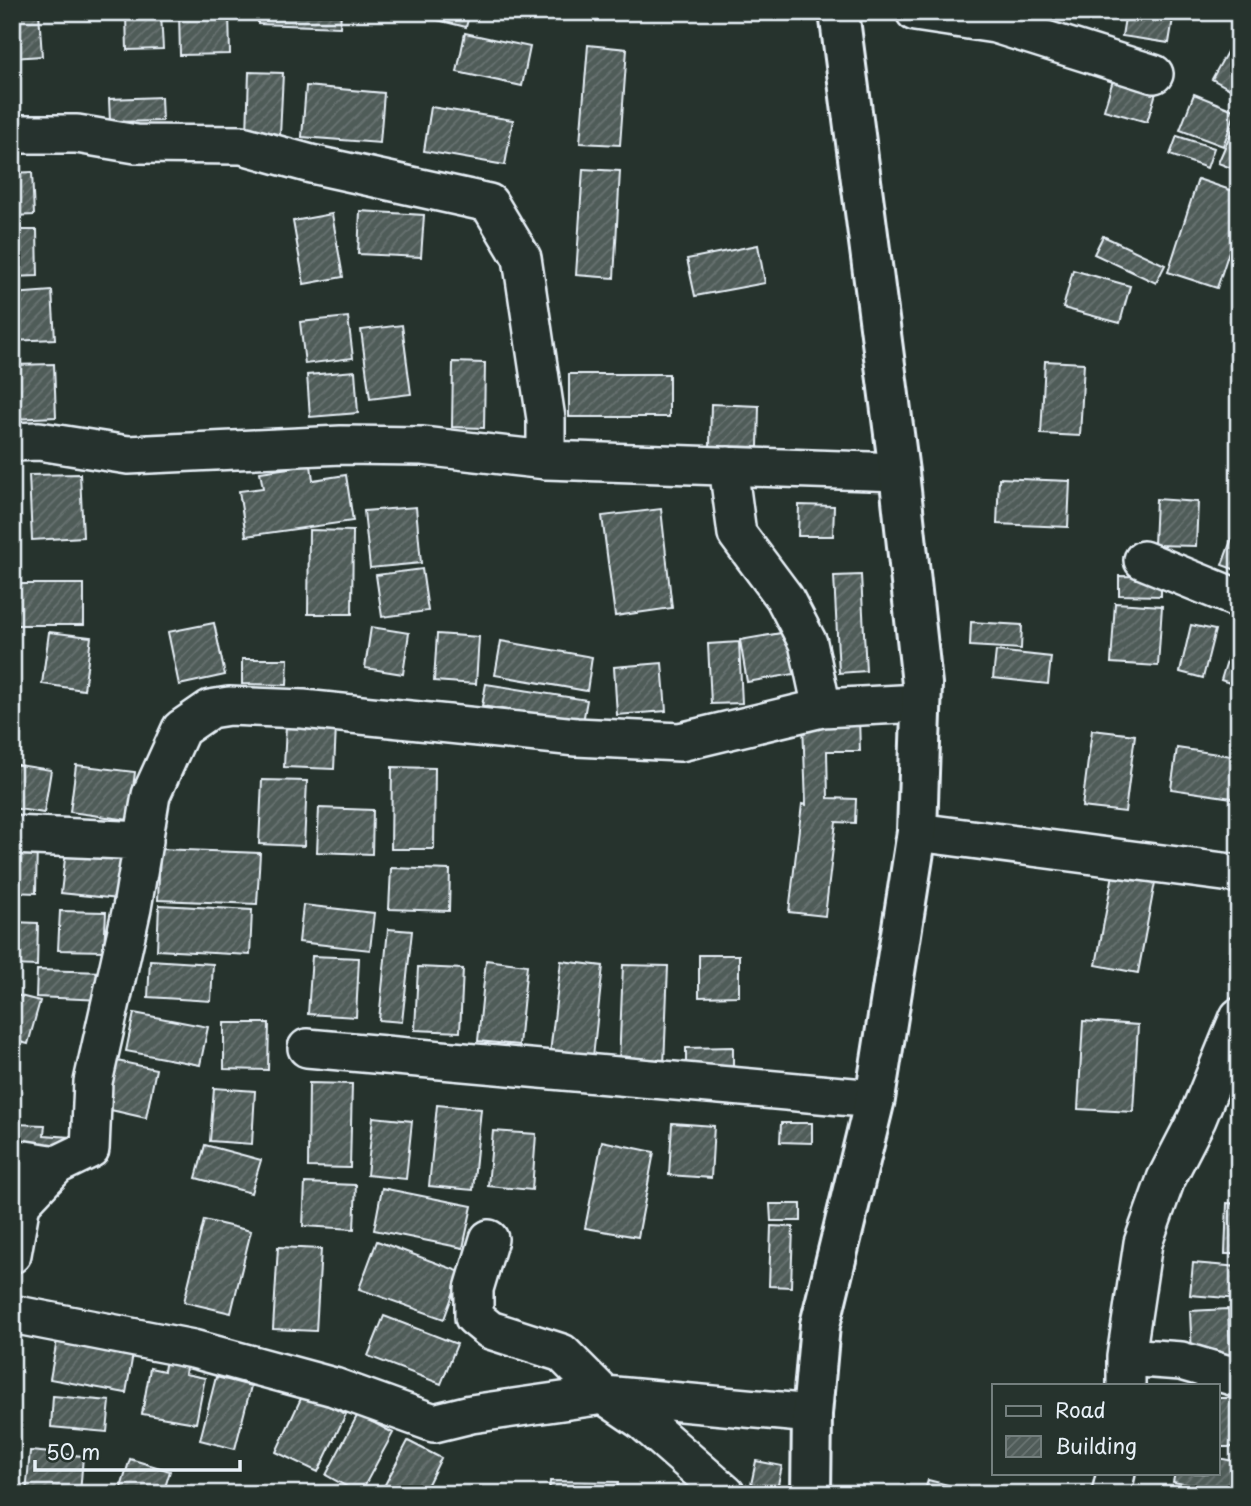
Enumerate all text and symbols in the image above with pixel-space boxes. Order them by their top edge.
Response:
legend [992,1384,1220,1474]
text: Road [1055,1393,1106,1425]
scale bar [35,1429,240,1473]
text: Building [1055,1429,1137,1461]
text: 50 m [46,1435,100,1467]

